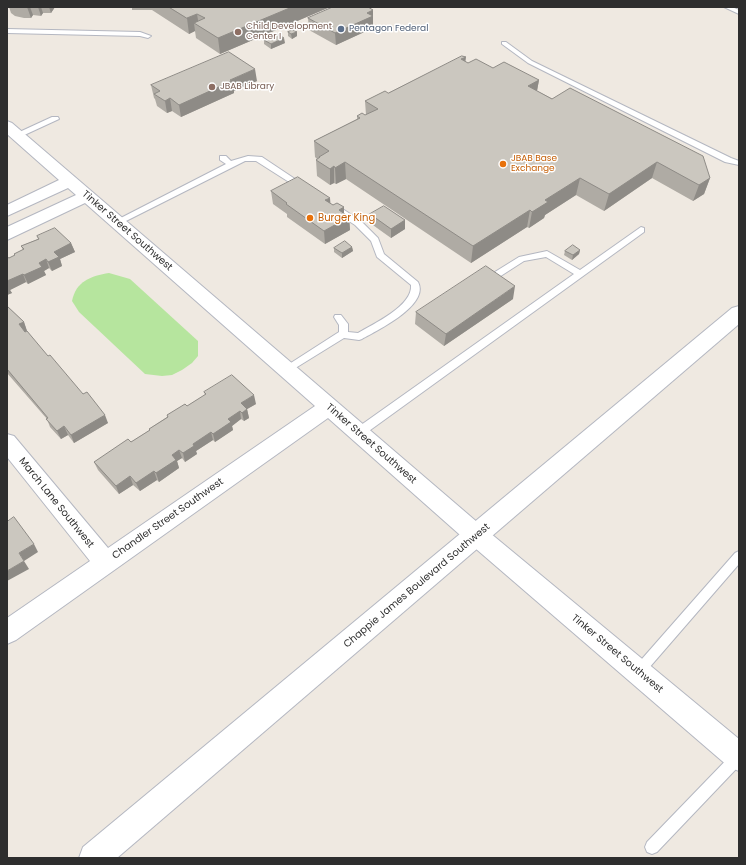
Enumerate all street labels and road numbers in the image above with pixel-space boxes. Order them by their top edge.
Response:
street label: Tinker Street Southwest [79,188,175,274]
street label: Tinker Street Southwest [323,401,419,487]
street label: March Lane Southwest [16,455,96,551]
street label: Chandler Street Southwest [110,476,226,562]
street label: Chappie James Boulevard Southwest [341,521,493,651]
street label: Tinker Street Southwest [569,612,665,696]

